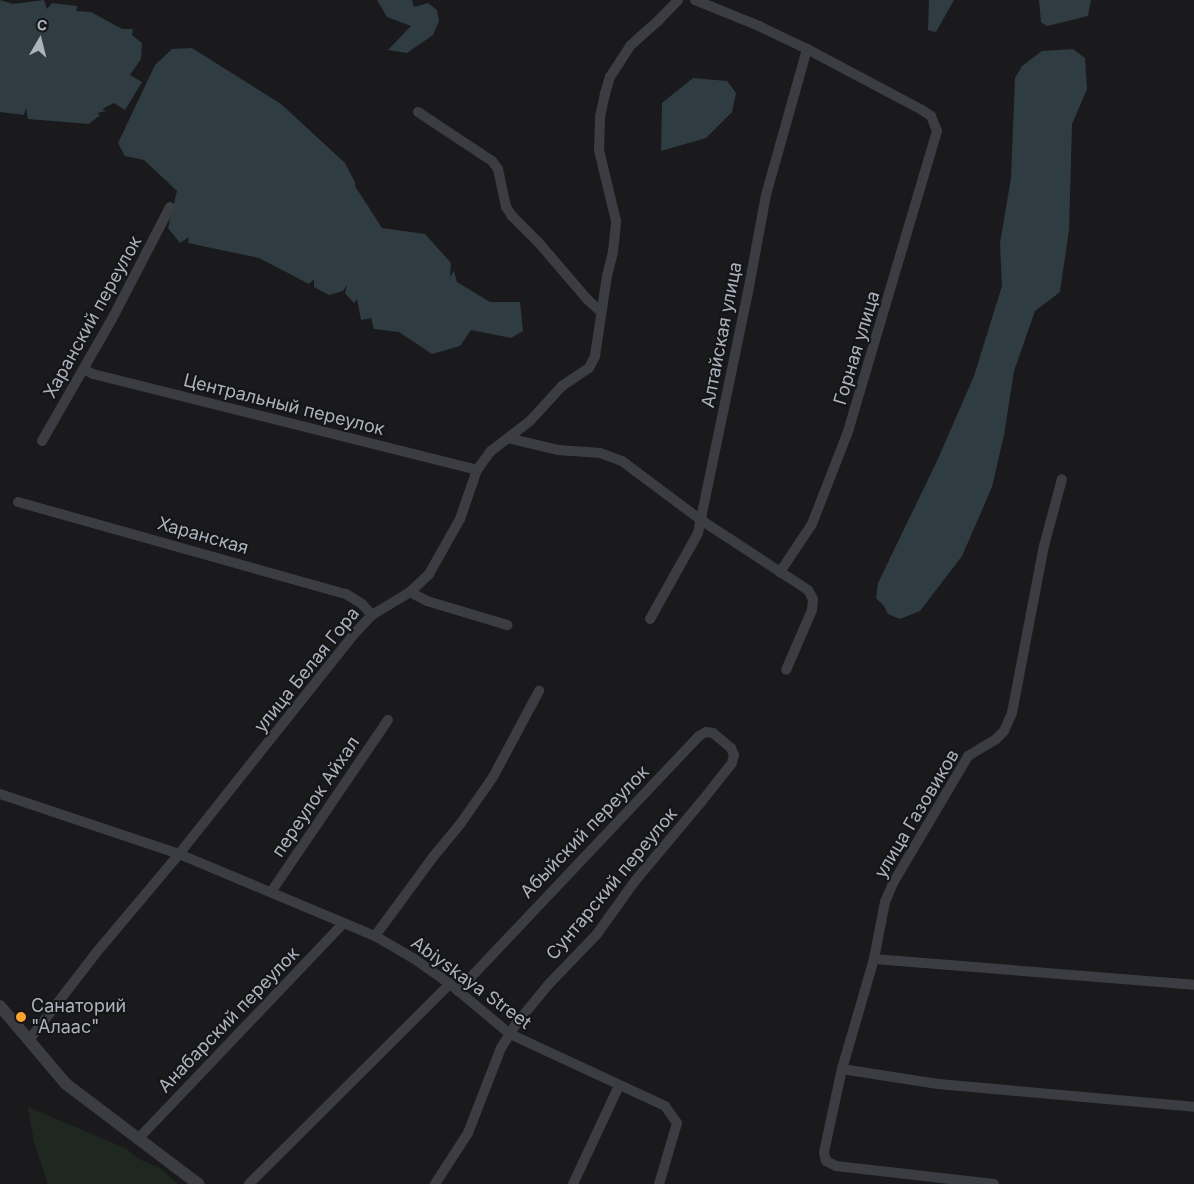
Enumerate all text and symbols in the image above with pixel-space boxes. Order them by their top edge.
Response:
north arrow [15,15,65,65]
text: С [36,16,48,34]
street label: Харанский переулок [39,232,147,402]
street label: Алтайская улица [697,260,747,410]
street label: Горная улица [829,289,885,407]
street label: Центральный переулок [181,370,387,440]
street label: Харанская [155,513,251,559]
street label: улица Белая Гора [250,603,364,737]
street label: переулок Айхал [268,733,364,861]
street label: улица Газовиков [870,746,964,882]
street label: Абыйский переулок [516,761,654,903]
street label: Сунтарский переулок [542,803,682,965]
street label: Abiyskaya Street [407,932,535,1034]
street label: Анабарский переулок [154,943,304,1097]
place label: Санаторий "Алаас" [31,996,126,1038]
marker: Санаторий "Алаас" [15,1011,27,1023]

